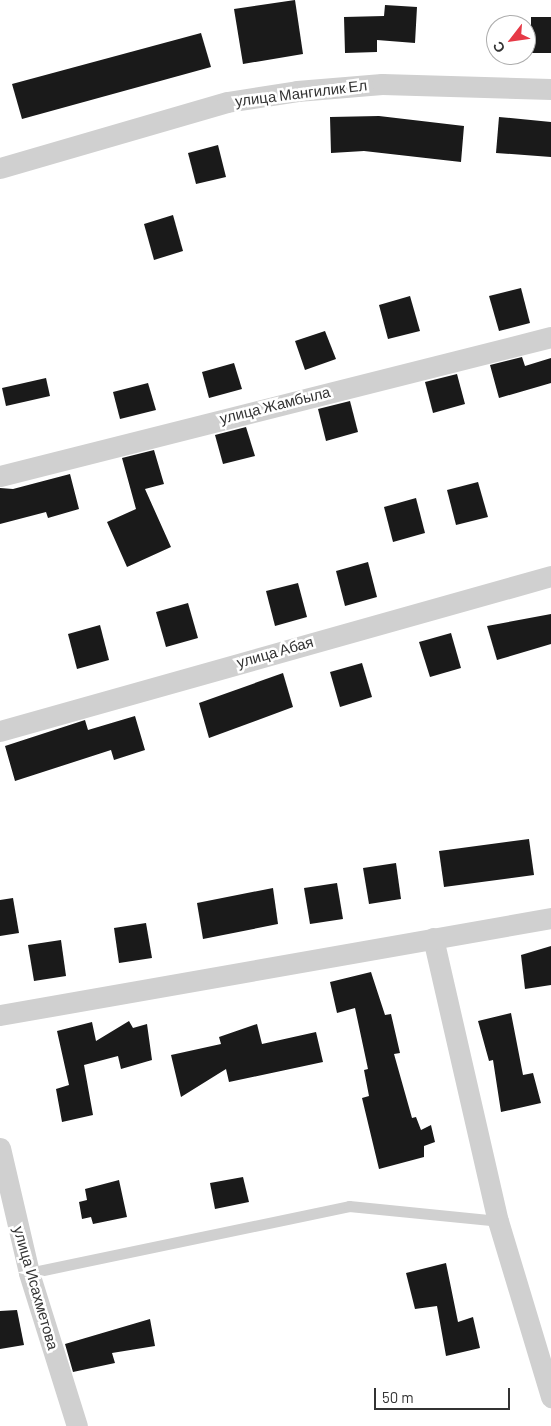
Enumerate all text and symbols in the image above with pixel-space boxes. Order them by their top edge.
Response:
north arrow [486,15,536,65]
text: С [489,39,508,56]
street label: улица Мангилик Ел [234,76,368,110]
street label: улица Жамбыла [218,383,332,427]
street label: улица Абая [235,632,315,672]
street label: улица Исахметова [10,1224,62,1352]
scale bar [376,1378,512,1410]
text: 50 m [382,1388,414,1406]

